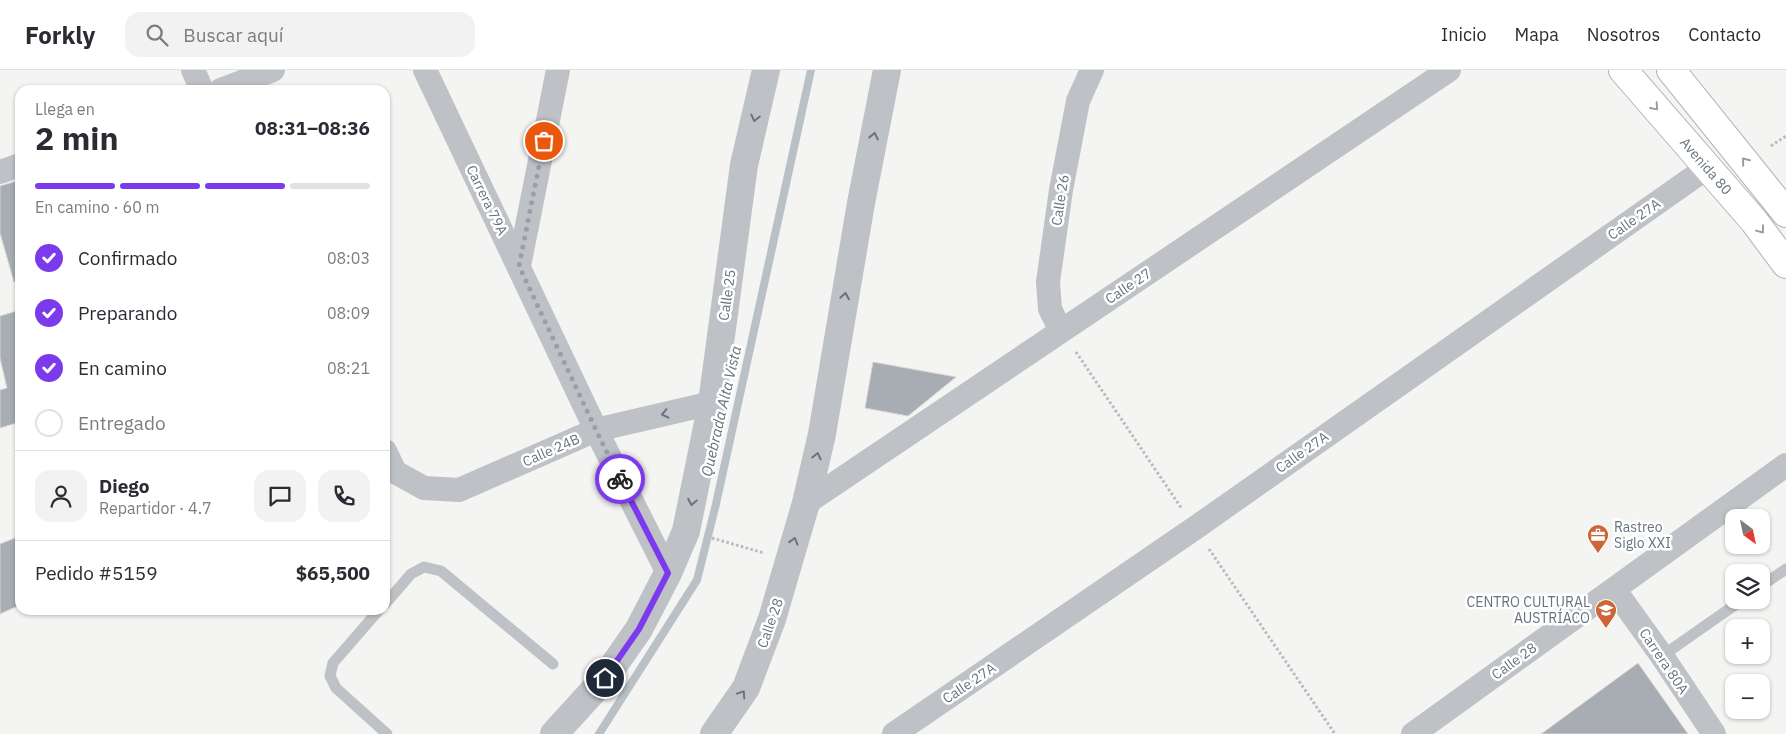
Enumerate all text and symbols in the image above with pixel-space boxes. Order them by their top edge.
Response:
search box [125,12,475,57]
text: Forkly [25,19,95,51]
icon: search [143,21,171,49]
text: Buscar aquí [183,23,284,47]
text: Inicio [1441,23,1487,46]
text: Mapa [1515,23,1559,46]
text: Nosotros [1587,23,1660,46]
text: Contacto [1688,23,1761,46]
text: Llega en [35,99,95,119]
one-way arrow [1650,101,1659,110]
one-way arrow [750,113,761,122]
text: 08:31–08:36 [255,116,370,140]
text: 2 min [35,117,119,159]
pin [523,120,565,162]
icon: bag [530,127,558,155]
one-way arrow [868,131,878,140]
street label: Avenida 80 [1676,134,1736,198]
one-way arrow [1743,158,1751,167]
street label: Carrera 79A [462,162,512,238]
street label: Calle 26 [1047,173,1073,227]
street label: Calle 27A [1604,194,1664,244]
text: En camino · 60 m [35,197,160,217]
one-way arrow [1755,224,1764,234]
icon: check [35,244,63,272]
text: Confirmado [78,246,177,270]
text: 08:03 [327,248,370,268]
street label: Calle 27 [1102,264,1154,308]
street label: Calle 25 [715,268,739,322]
one-way arrow [840,291,850,300]
icon: check [35,299,63,327]
text: Preparando [78,301,177,325]
text: 08:09 [327,303,370,323]
water label: Quebrada Alta Vista [697,344,745,478]
icon: check [35,354,63,382]
text: En camino [78,356,167,380]
text: 08:21 [327,358,370,378]
one-way arrow [660,408,669,419]
text: Entregado [78,411,166,435]
street label: Calle 27A [1272,427,1332,477]
street label: Calle 24B [520,429,582,471]
one-way arrow [811,451,822,460]
courier [595,454,645,504]
icon: bike [606,465,634,493]
button: person [35,470,87,522]
button: chat [254,470,306,522]
button: phone [318,470,370,522]
text: Diego [99,474,149,498]
text: Repartidor · 4.7 [99,498,212,518]
one-way arrow [687,498,698,507]
north arrow [1725,509,1770,554]
map controls [1725,509,1770,719]
place label: Rastreo Siglo XXI [1614,518,1671,552]
office icon: Rastreo Siglo XXI [1586,523,1610,554]
one-way arrow [789,537,799,545]
text: Pedido #5159 [35,561,158,585]
text: $65,500 [296,561,370,585]
button: layers [1725,564,1770,609]
place label: CENTRO CULTURAL AUSTRÍACO [1467,593,1590,627]
street label: Calle 28 [753,596,787,650]
school or university icon: CENTRO CULTURAL AUSTRÍACO [1594,598,1618,629]
button: + [1725,619,1770,664]
street label: Carrera 80A [1635,625,1693,697]
street label: Calle 28 [1488,639,1540,683]
pin [584,657,626,699]
street label: Calle 27A [939,659,999,707]
icon: home [591,664,619,692]
button: − [1725,674,1770,719]
one-way arrow [736,690,745,700]

